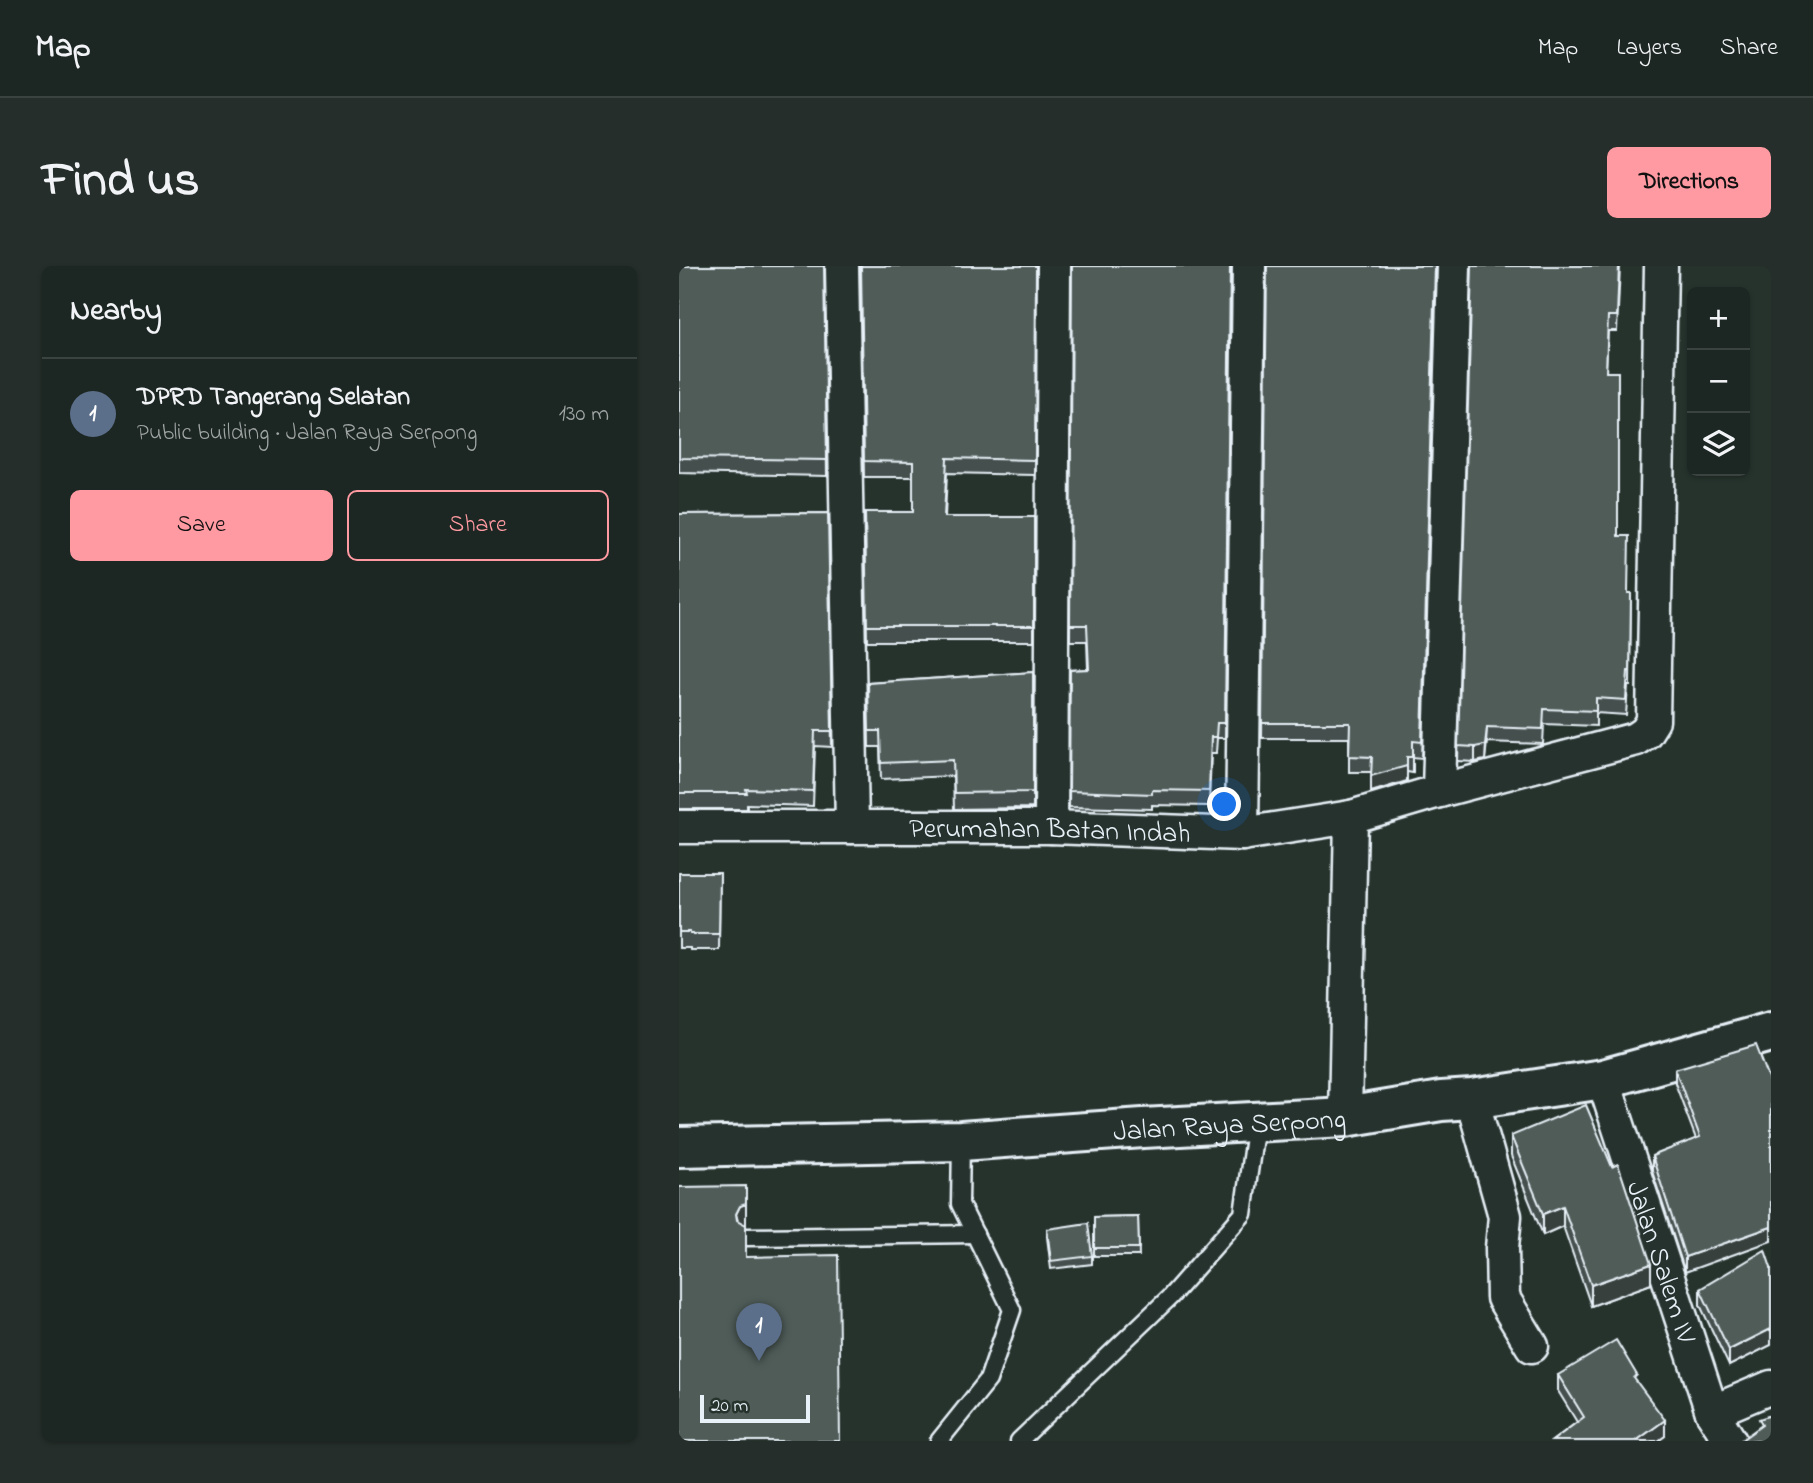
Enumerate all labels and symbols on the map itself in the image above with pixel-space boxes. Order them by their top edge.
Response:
your location [1207,787,1241,821]
street label: Perumahan Batan Indah [909,810,1191,856]
street label: Jalan Raya Serpong [1112,1100,1347,1154]
street label: Jalan Salem IV [1614,1176,1705,1350]
pin: 1 [736,1303,782,1361]
scale bar [700,1392,810,1424]

